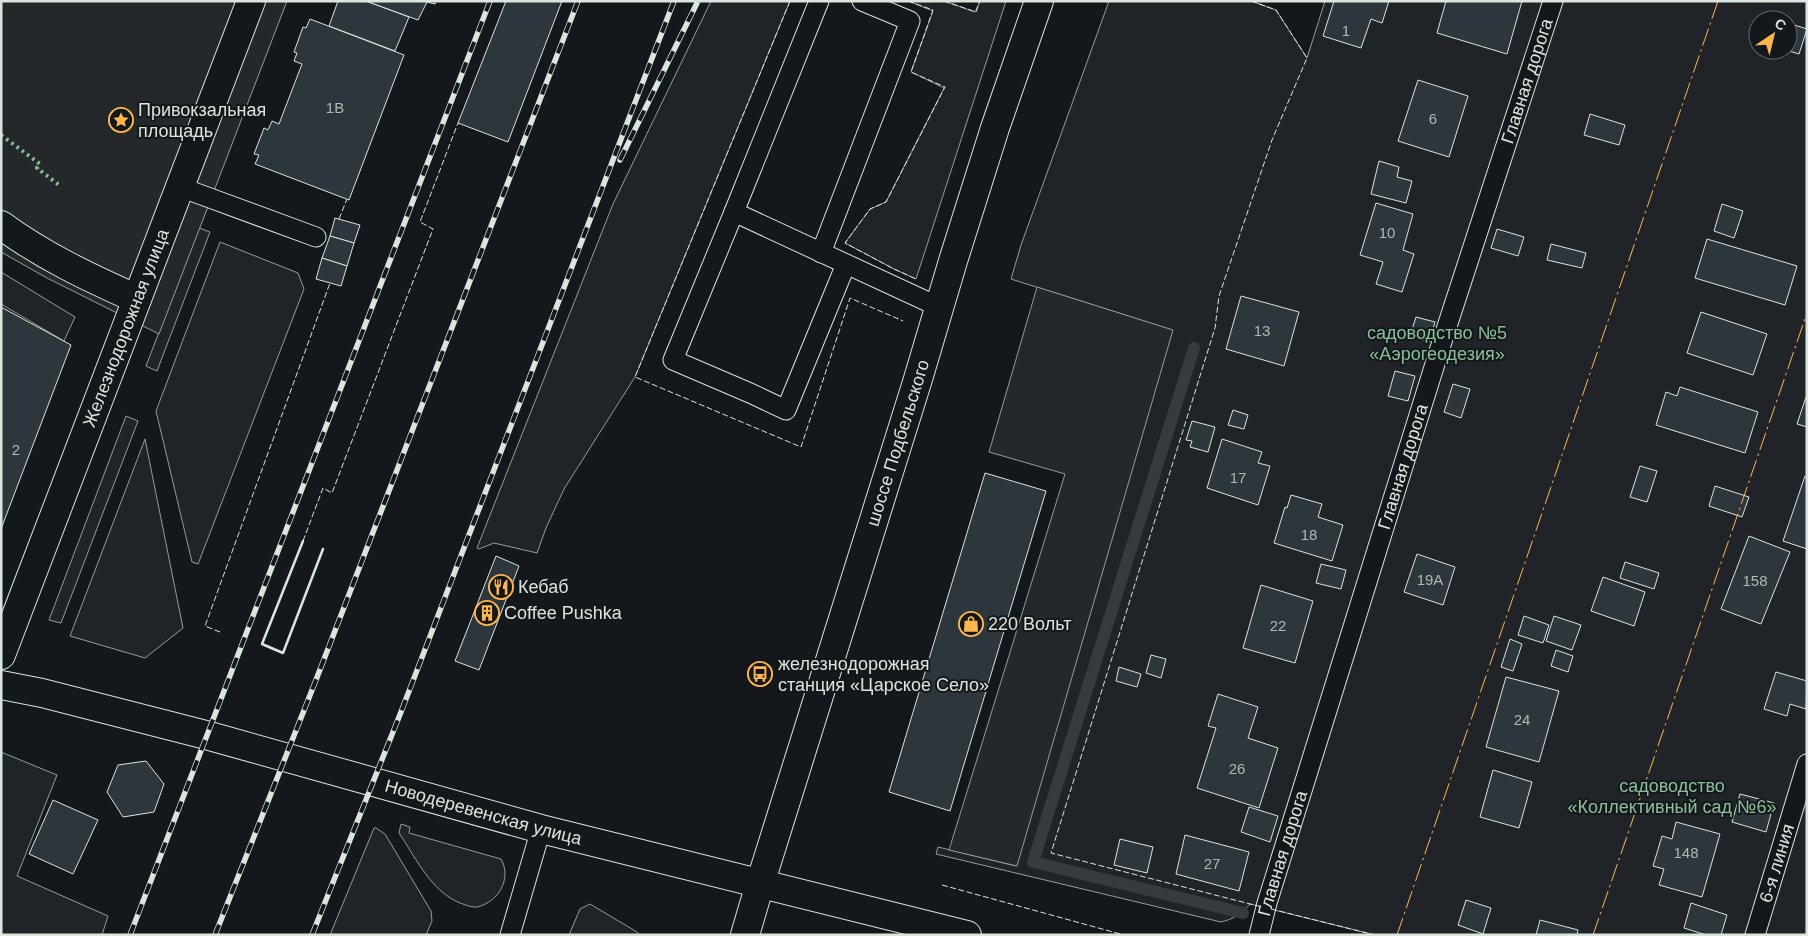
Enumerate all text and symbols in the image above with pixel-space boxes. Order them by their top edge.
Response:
north arrow [1748,10,1798,60]
street label: Главная дорога [1497,15,1557,146]
text: С [1772,15,1789,34]
house number: 1 [1342,22,1350,39]
house number: 1В [326,99,344,116]
place label: Привокзальная площадь [138,100,266,141]
place icon: Привокзальная площадь [108,107,134,133]
house number: 6 [1429,110,1437,127]
house number: 10 [1379,224,1395,241]
street label: Железнодорожная улица [79,225,173,430]
house number: 13 [1254,322,1270,339]
park label: садоводство №5 «Аэрогеодезия» [1367,323,1507,364]
street label: шоссе Подбельского [863,357,933,529]
street label: Главная дорога [1374,401,1432,532]
house number: 2 [12,441,20,458]
house number: 17 [1230,469,1246,486]
house number: 18 [1301,526,1317,543]
house number: 19А [1417,571,1443,588]
house number: 158 [1742,572,1768,589]
restaurant icon: Кебаб [488,574,514,600]
place label: Кебаб [518,577,569,597]
building icon: Coffee Pushka [474,600,500,626]
place label: Coffee Pushka [504,603,623,623]
shop icon: 220 Вольт [958,611,984,637]
place label: 220 Вольт [988,614,1071,634]
house number: 22 [1270,617,1286,634]
place label: железнодорожная станция «Царское Село» [778,654,989,695]
bus stop icon: железнодорожная станция «Царское Село» [747,661,773,687]
house number: 24 [1514,711,1530,728]
house number: 26 [1229,760,1245,777]
street label: Новодеревенская улица [383,776,585,849]
park label: садоводство «Коллективный сад №6» [1568,776,1776,817]
street label: Главная дорога [1254,787,1312,918]
street label: 6-я линия [1755,822,1798,905]
house number: 148 [1673,844,1699,861]
house number: 27 [1204,855,1220,872]

